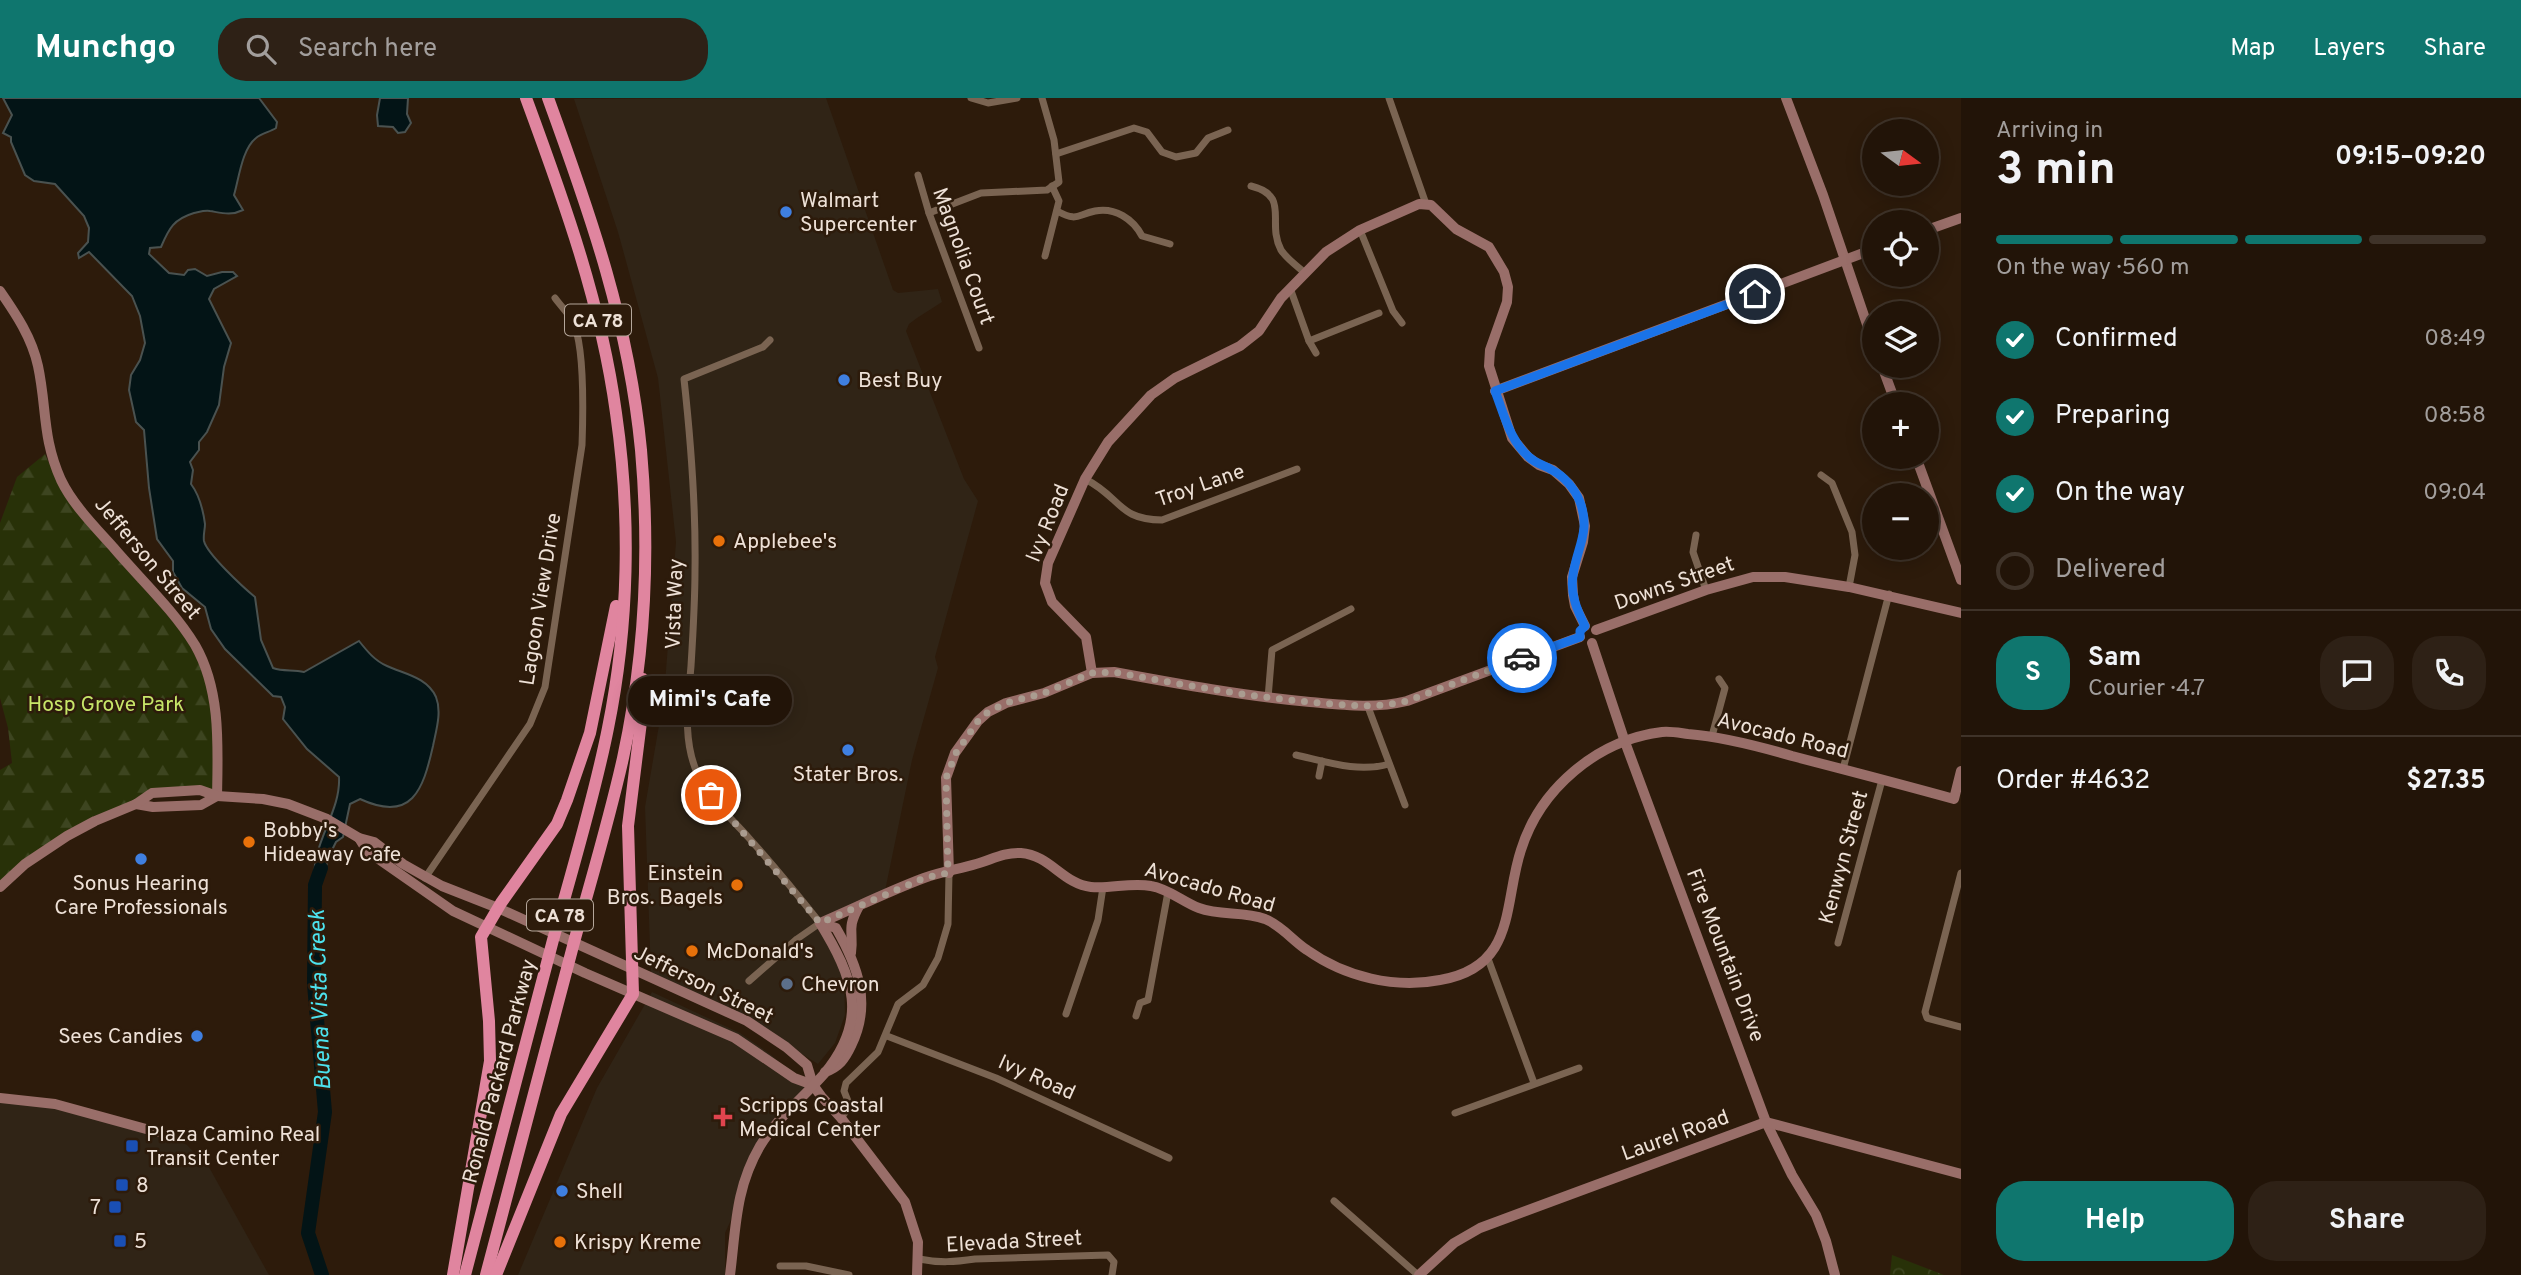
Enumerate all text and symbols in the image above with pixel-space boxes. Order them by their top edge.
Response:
search box [218,18,708,81]
text: Munchgo [35,28,176,70]
icon: search [242,30,280,68]
text: Search here [298,33,437,66]
text: Map [2230,34,2275,64]
text: Layers [2313,34,2385,64]
text: Share [2423,34,2486,64]
text: Arriving in [1996,117,2103,146]
north arrow [1862,119,1939,196]
map controls [1862,119,1939,560]
text: 09:15–09:20 [2335,141,2486,174]
text: 3 min [1996,142,2116,201]
street label: Magnolia Court [925,184,1000,329]
place label: Walmart Supercenter [800,188,917,239]
marker: Walmart Supercenter [778,204,794,220]
button: locate [1862,210,1939,287]
text: On the way · 560 m [1996,254,2189,283]
pin [1725,264,1785,324]
icon: home [1736,275,1774,313]
button: layers [1862,301,1939,378]
road number: CA 78 [565,304,631,336]
icon: check [1996,321,2034,359]
text: Confirmed [2055,323,2178,356]
text: 08:49 [2424,325,2486,354]
place label: Best Buy [858,368,942,395]
marker: Best Buy [836,372,852,388]
button: + [1862,392,1939,469]
icon: check [1996,398,2034,436]
text: Preparing [2055,400,2170,433]
text: 08:58 [2424,402,2486,431]
street label: Troy Lane [1153,459,1248,514]
icon: check [1996,475,2034,513]
text: On the way [2055,477,2185,510]
text: 09:04 [2423,479,2486,508]
street label: Ivy Road [1021,481,1076,567]
button: − [1862,483,1939,560]
street label: Jefferson Street [88,492,206,626]
street label: Lagoon View Drive [515,511,568,687]
place label: Applebee's [733,529,837,556]
marker: Applebee's [711,533,727,549]
street label: Downs Street [1611,551,1738,618]
text: Delivered [2055,554,2166,587]
street label: Vista Way [660,558,691,650]
courier [1487,623,1557,693]
button: chat [2320,636,2394,710]
button: phone [2412,636,2486,710]
icon: car [1503,639,1541,677]
text: Sam [2088,642,2141,675]
text: S [2025,657,2041,690]
text: Courier · 4.7 [2088,675,2205,704]
callout: Mimi's Cafe [629,676,793,725]
text: Mimi's Cafe [649,686,771,715]
park label: Hosp Grove Park [28,692,184,719]
street label: Avocado Road [1714,707,1851,766]
marker: Stater Bros. [840,742,856,758]
place label: Stater Bros. [793,762,903,789]
pin [681,765,741,825]
text: Order #4632 [1996,765,2150,798]
text: $27.35 [2406,765,2486,798]
icon: bag [692,776,730,814]
street label: Kenwyn Street [1814,788,1875,927]
place label: Bobby's Hideaway Cafe [263,818,401,869]
marker: Bobby's Hideaway Cafe [241,834,257,850]
marker: Sonus Hearing Care Professionals [133,851,149,867]
street label: Avocado Road [1141,857,1278,920]
place label: Einstein Bros. Bagels [607,861,723,912]
street label: Fire Mountain Drive [1679,865,1770,1046]
place label: Sonus Hearing Care Professionals [54,871,228,922]
marker: Einstein Bros. Bagels [729,877,745,893]
road number: CA 78 [527,900,593,930]
water label: Buena Vista Creek [304,909,339,1091]
place label: McDonald's [706,939,814,966]
street label: Jefferson Street [629,940,778,1031]
marker: McDonald's [684,943,700,959]
street label: Ronald Packard Parkway [457,956,543,1187]
place label: Chevron [801,972,880,999]
marker: Chevron [779,976,795,992]
place label: Sees Candies [58,1024,183,1051]
marker: Sees Candies [189,1028,205,1044]
street label: Ivy Road [993,1049,1079,1107]
place label: Scripps Coastal Medical Center [739,1093,884,1144]
street label: Laurel Road [1618,1104,1733,1168]
marker: Scripps Coastal Medical Center [713,1107,733,1127]
place label: Plaza Camino Real Transit Center [146,1122,320,1173]
marker: Plaza Camino Real Transit Center [124,1138,140,1154]
place label: 8 [136,1173,149,1200]
marker: 8 [114,1177,130,1193]
place label: Shell [576,1179,623,1206]
button: Help [1996,1181,2234,1261]
button: Share [2248,1181,2486,1261]
marker: Shell [554,1183,570,1199]
place label: 7 [90,1195,101,1222]
marker: 7 [107,1199,123,1215]
street label: Elevada Street [945,1225,1083,1260]
place label: 5 [134,1229,147,1256]
place label: Krispy Kreme [574,1230,701,1257]
marker: 5 [112,1233,128,1249]
marker: Krispy Kreme [552,1234,568,1250]

